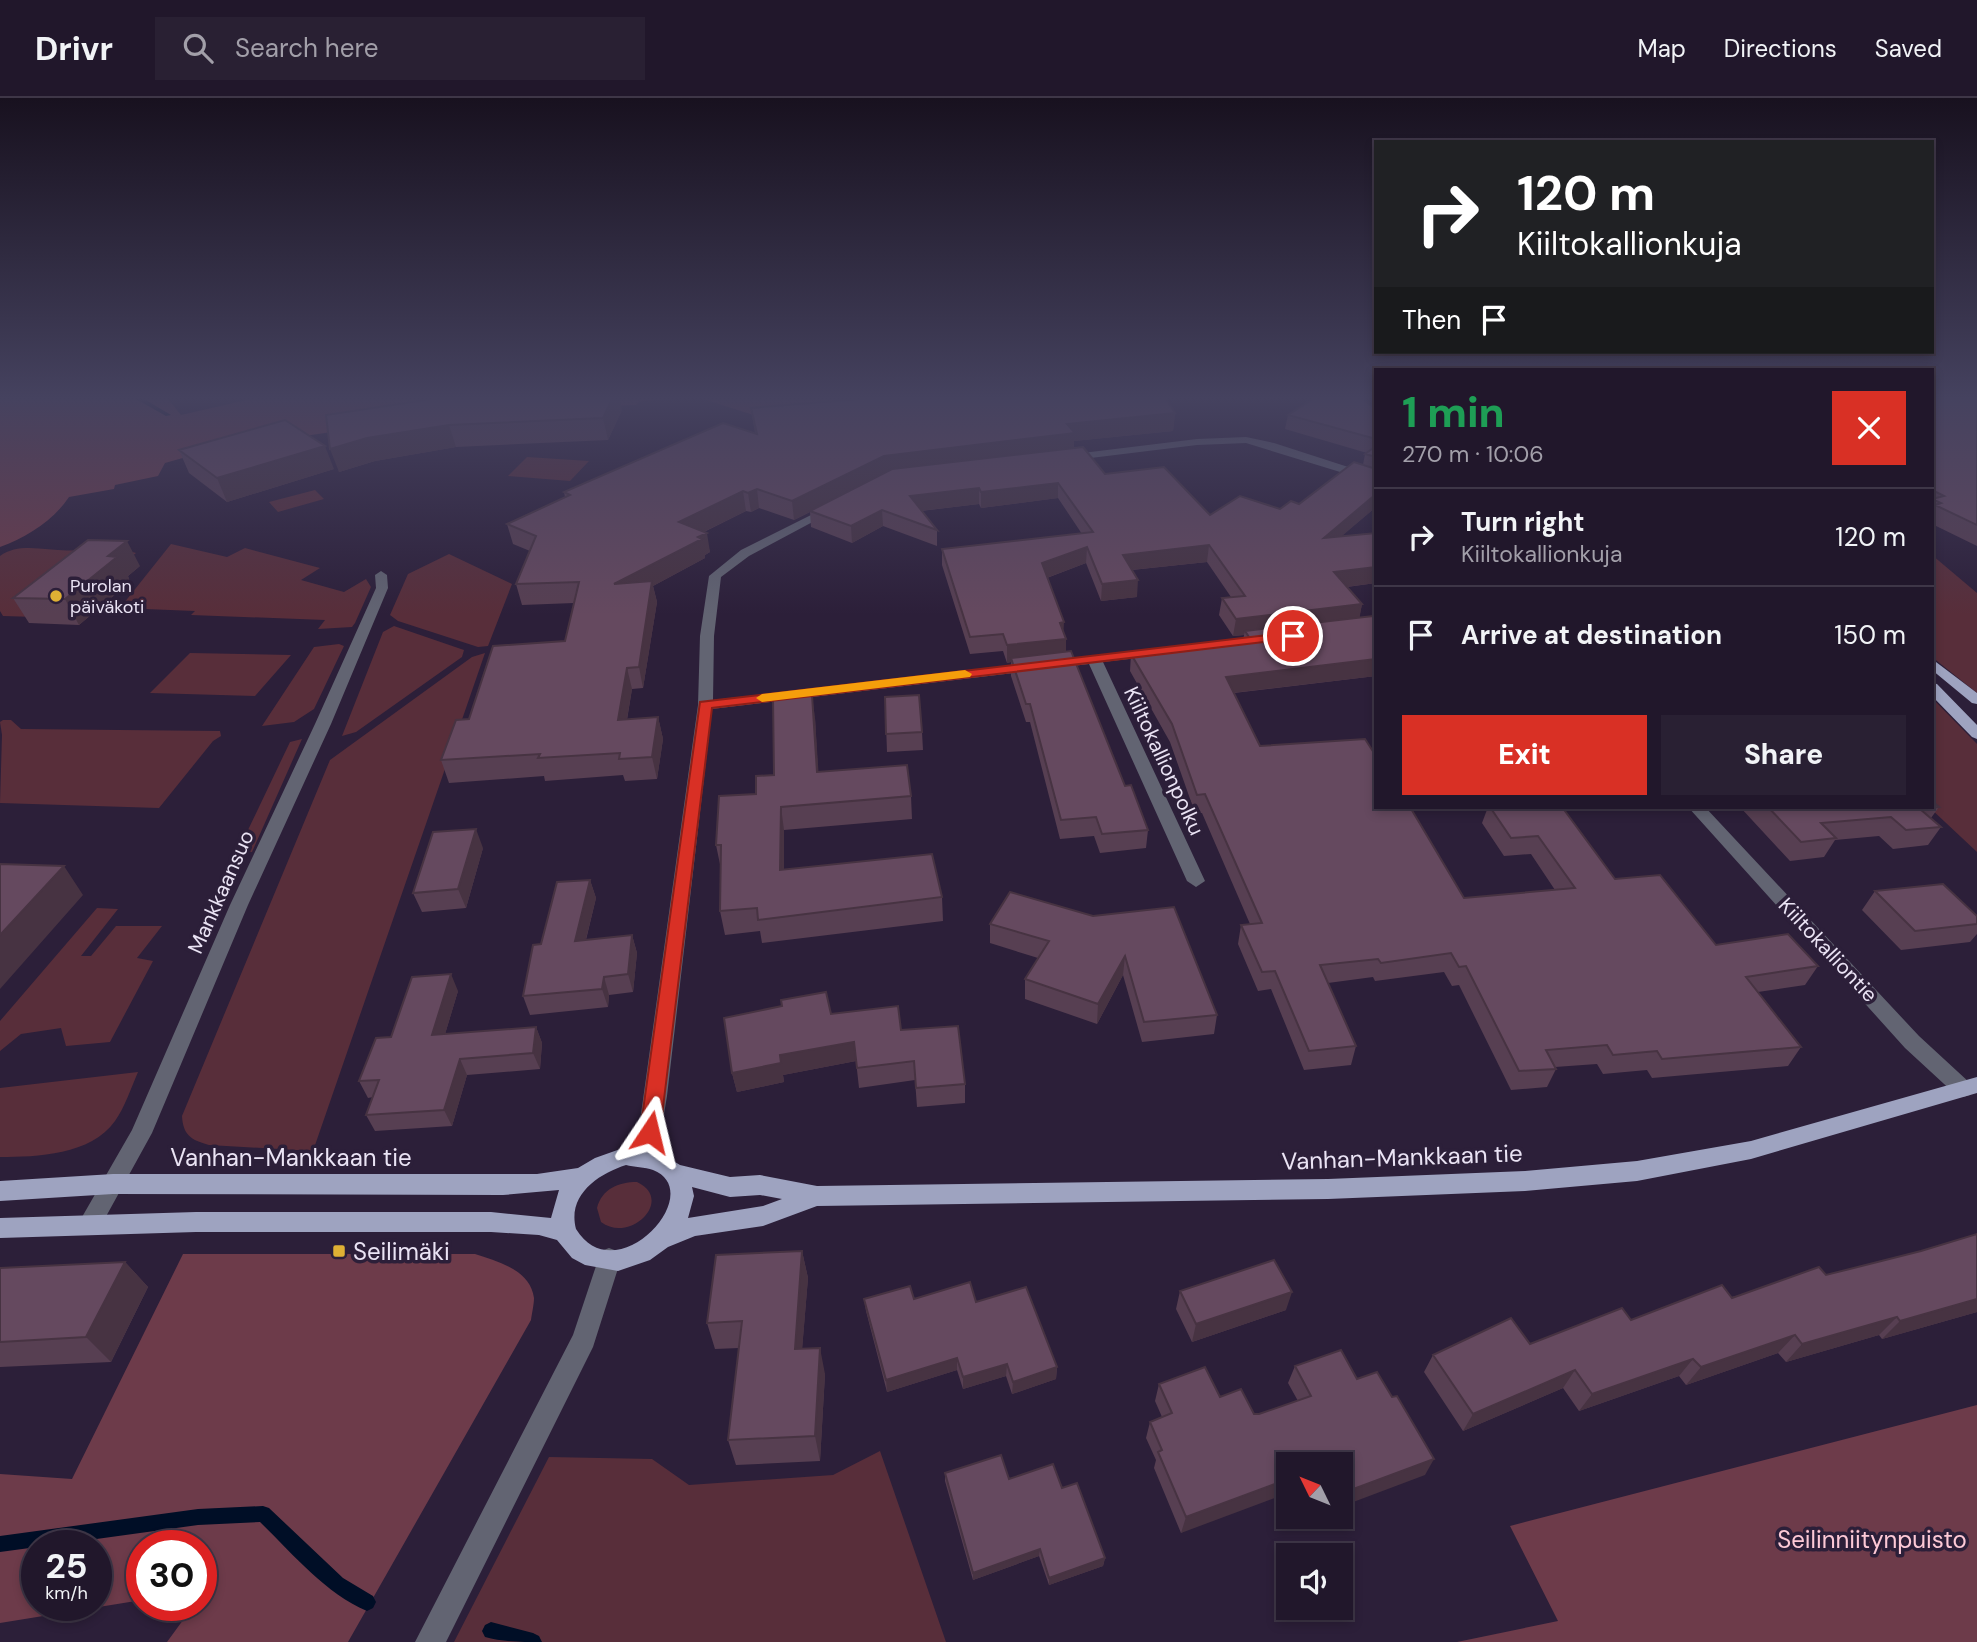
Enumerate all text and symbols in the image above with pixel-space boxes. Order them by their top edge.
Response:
search box [155,17,645,80]
text: Drivr [35,27,113,70]
icon: search [179,29,217,67]
text: Search here [235,31,378,65]
text: Map [1638,33,1686,64]
text: Directions [1724,33,1837,64]
text: Saved [1875,33,1942,64]
text: 120 m [1517,161,1655,225]
icon: right [1402,168,1493,259]
text: Kiiltokallionkuja [1517,223,1742,265]
icon: arrive [1475,301,1513,339]
text: Then [1402,303,1461,337]
text: 1 min [1402,385,1505,440]
button: close [1832,391,1906,465]
text: 270 m · 10:06 [1402,439,1544,469]
text: Turn right [1461,505,1585,539]
icon: right [1402,518,1440,556]
text: 120 m [1835,520,1906,554]
text: Kiiltokallionkuja [1461,539,1622,569]
place label: Purolan päiväkoti [70,574,144,619]
marker: Purolan päiväkoti [48,588,64,604]
pin [1263,606,1323,666]
icon: arrive [1402,616,1440,654]
icon: arrive [1274,617,1312,655]
text: Arrive at destination [1461,618,1722,652]
text: 150 m [1834,618,1906,652]
street label: Kiiltokallionpolku [1117,682,1211,840]
button: Exit [1402,715,1647,795]
button: Share [1661,715,1906,795]
street label: Mankkaansuo [181,826,261,958]
street label: Kiiltokalliontie [1772,892,1884,1008]
position arrow [613,1095,687,1169]
street label: Vanhan-Mankkaan tie [1281,1137,1523,1177]
street label: Vanhan-Mankkaan tie [170,1142,412,1173]
place label: Seilimäki [353,1236,450,1267]
marker: Seilimäki [331,1243,347,1259]
north arrow [1276,1452,1353,1530]
map controls [1276,1452,1353,1620]
park label: Seilinniitynpuisto [1777,1524,1967,1555]
speed limit sign: 30 [126,1530,217,1621]
text: 25 [46,1543,87,1589]
button: sound [1276,1543,1353,1620]
text: km/h [45,1581,88,1605]

